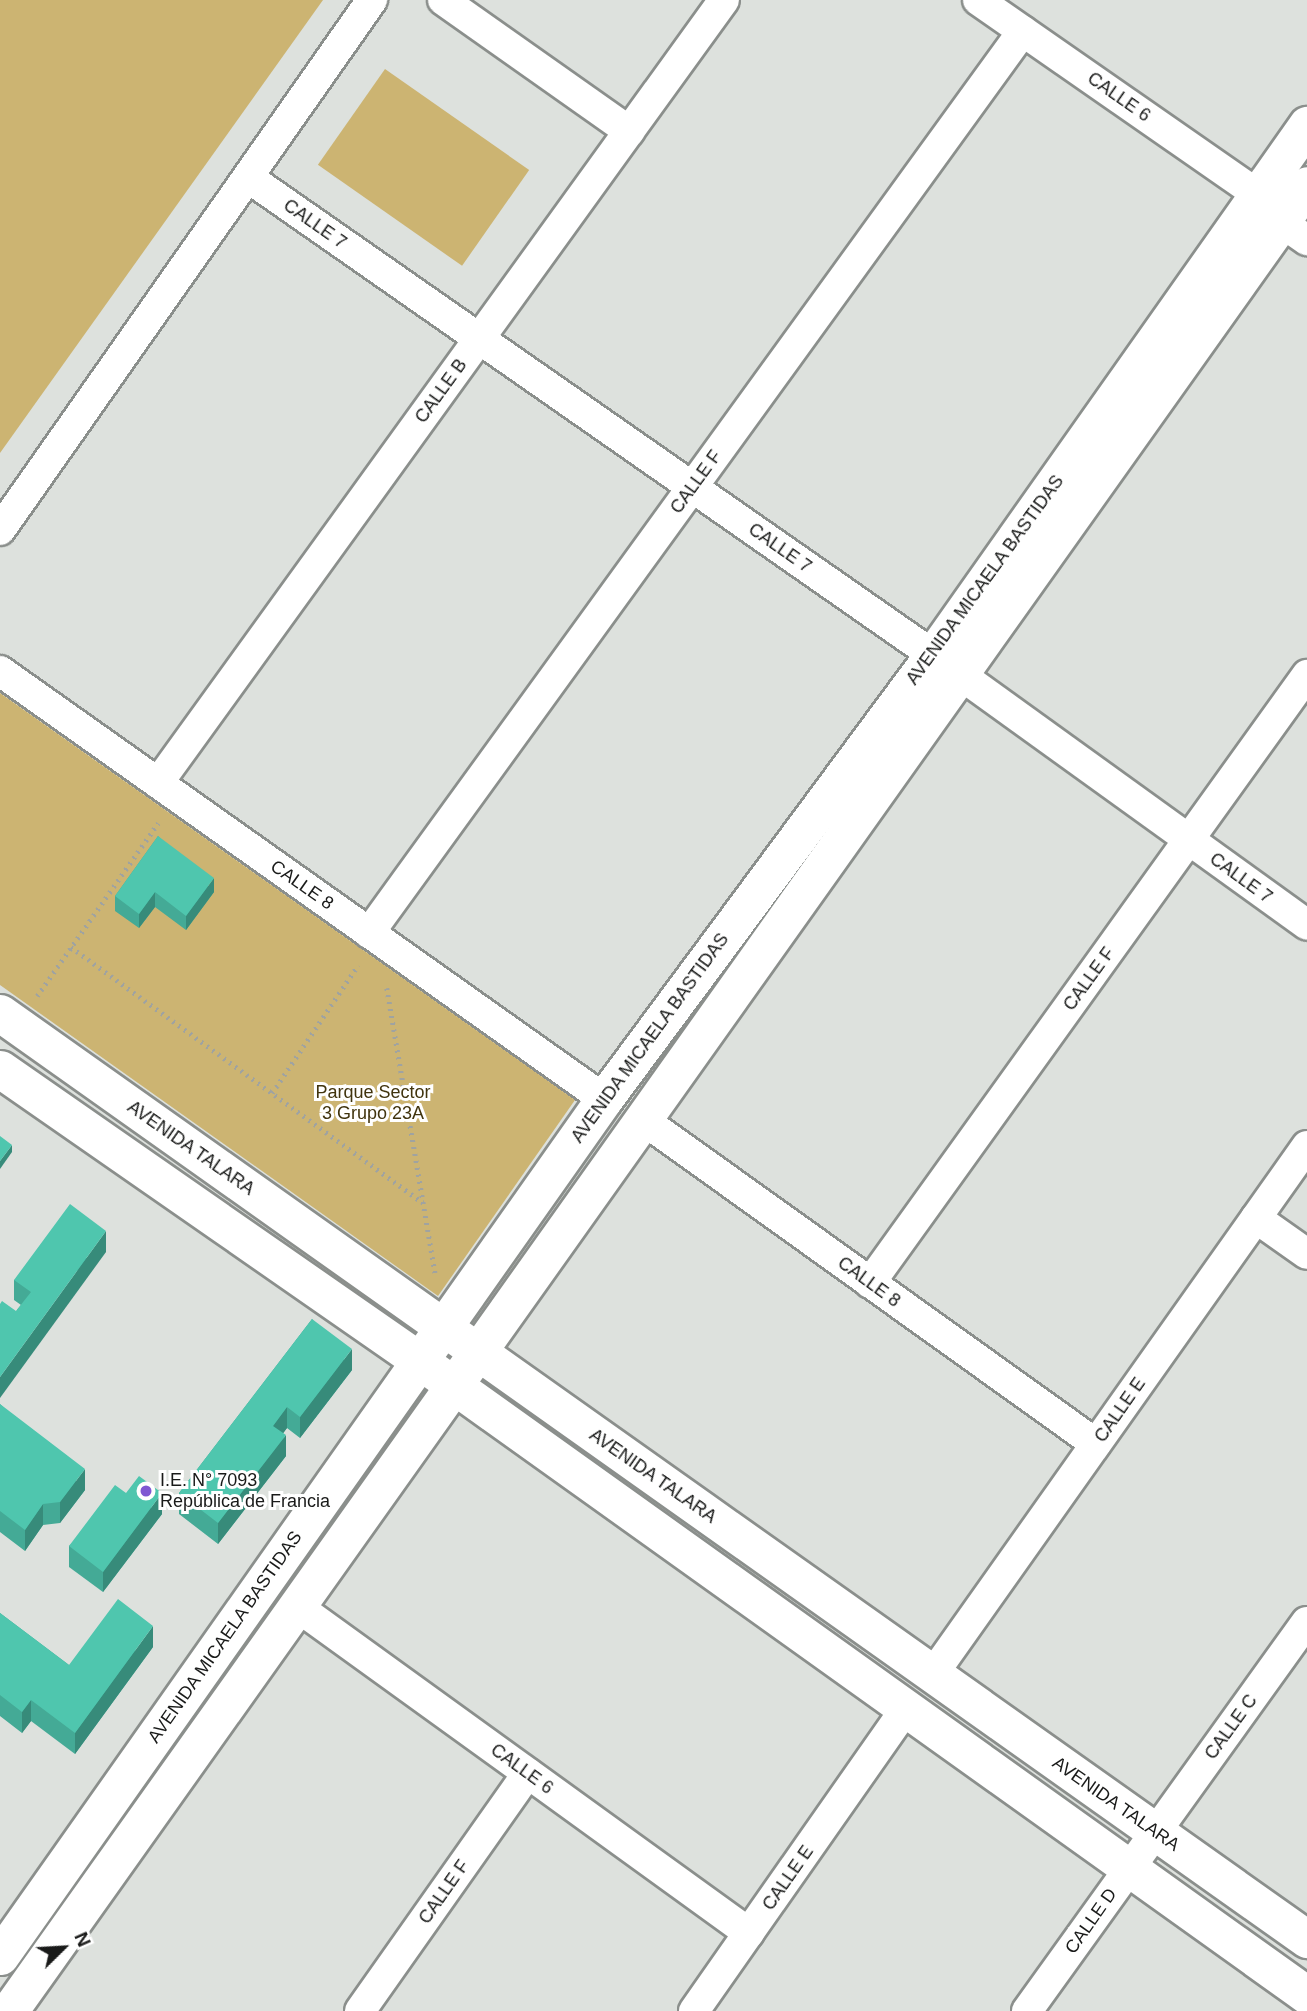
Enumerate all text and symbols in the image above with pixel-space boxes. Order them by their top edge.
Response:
street label: CALLE 6 [1083,67,1155,127]
street label: CALLE 7 [279,194,351,254]
street label: CALLE B [411,355,471,427]
street label: CALLE F [666,446,726,518]
street label: AVENIDA MICAELA BASTIDAS [901,470,1069,690]
street label: CALLE 7 [744,518,816,578]
street label: CALLE 7 [1206,848,1276,908]
street label: CALLE 8 [266,855,338,915]
street label: AVENIDA MICAELA BASTIDAS [566,928,734,1148]
street label: CALLE F [1059,943,1119,1015]
park label: Parque Sector 3 Grupo 23A [315,1082,431,1124]
street label: AVENIDA TALARA [123,1096,259,1200]
street label: CALLE 8 [834,1252,904,1312]
street label: CALLE E [1090,1373,1150,1447]
street label: AVENIDA TALARA [585,1424,721,1528]
place label: I.E. N° 7093 República de Francia [160,1470,330,1512]
marker: I.E. N° 7093 República de Francia [138,1483,154,1499]
street label: AVENIDA MICAELA BASTIDAS [143,1526,307,1748]
street label: CALLE C [1200,1690,1262,1764]
street label: CALLE 6 [487,1739,557,1799]
street label: AVENIDA TALARA [1048,1752,1184,1856]
street label: CALLE E [758,1841,818,1915]
street label: CALLE F [414,1856,474,1928]
street label: CALLE D [1061,1884,1121,1958]
north arrow [28,1913,98,1983]
text: N [70,1929,95,1950]

